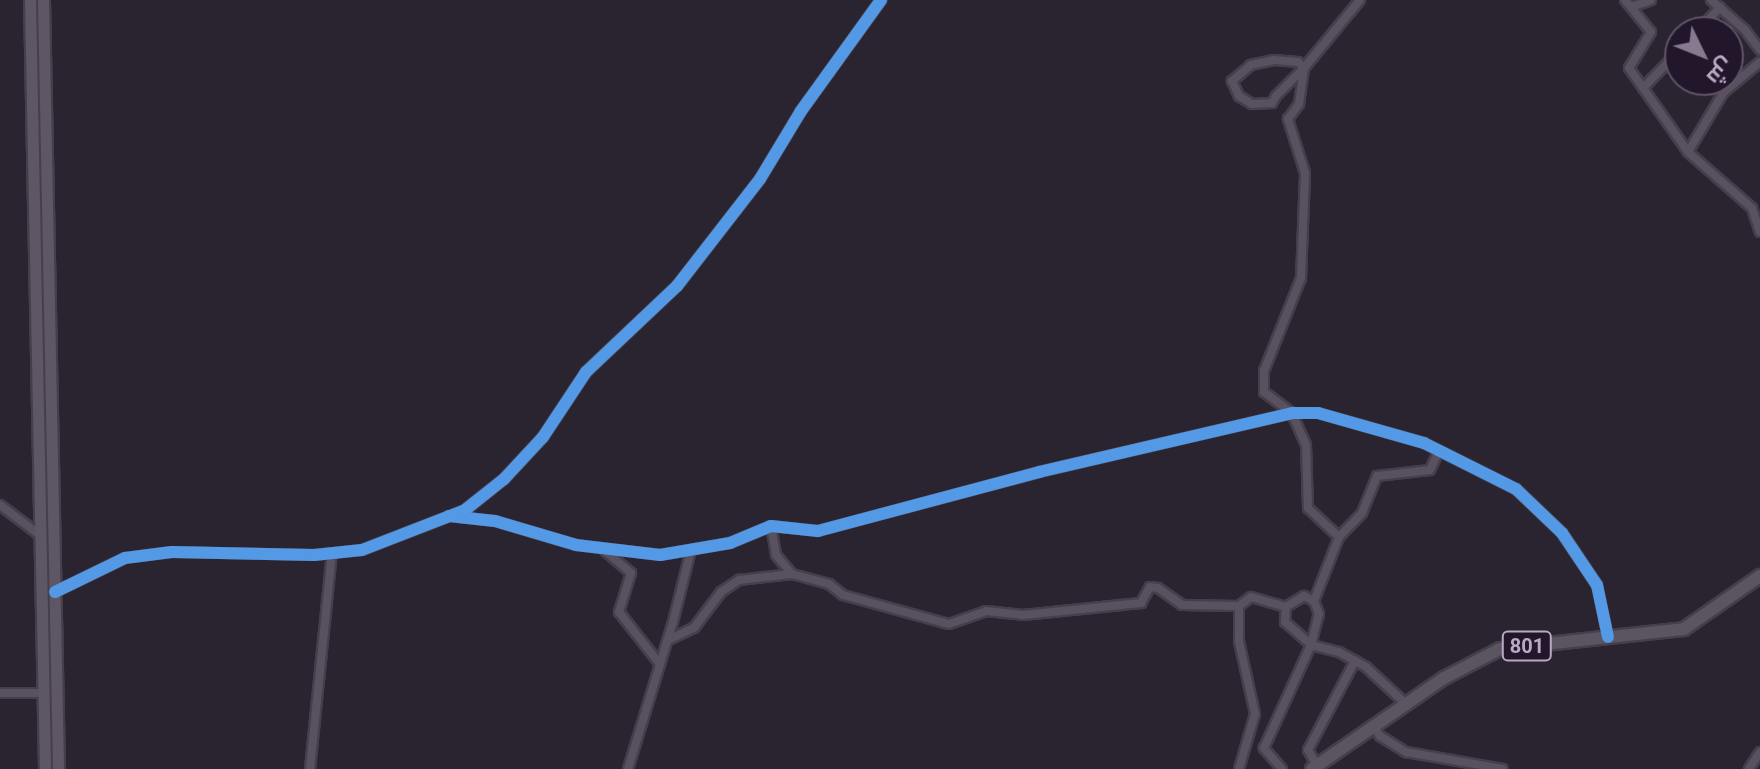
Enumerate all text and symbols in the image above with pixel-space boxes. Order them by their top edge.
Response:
north arrow [1664,16,1744,96]
text: ش [1702,52,1739,90]
road number: 801 [1501,630,1553,662]

